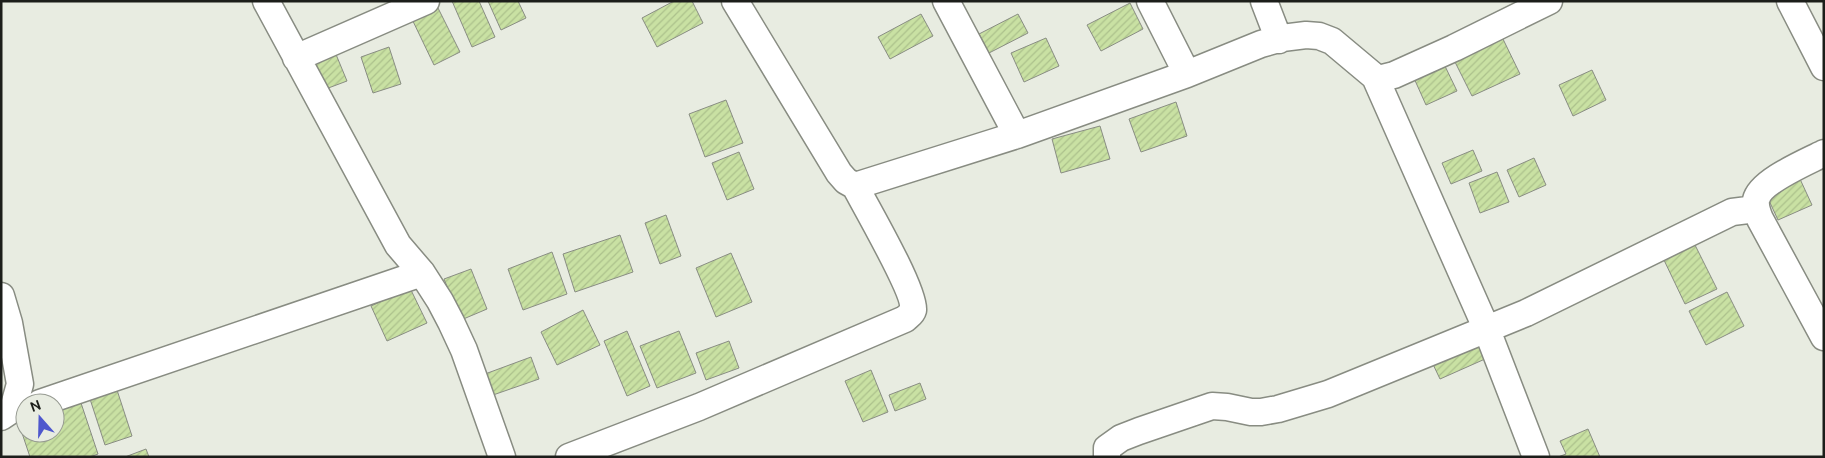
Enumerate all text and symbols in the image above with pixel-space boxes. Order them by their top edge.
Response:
north arrow [15,393,65,443]
text: N [28,396,43,415]

